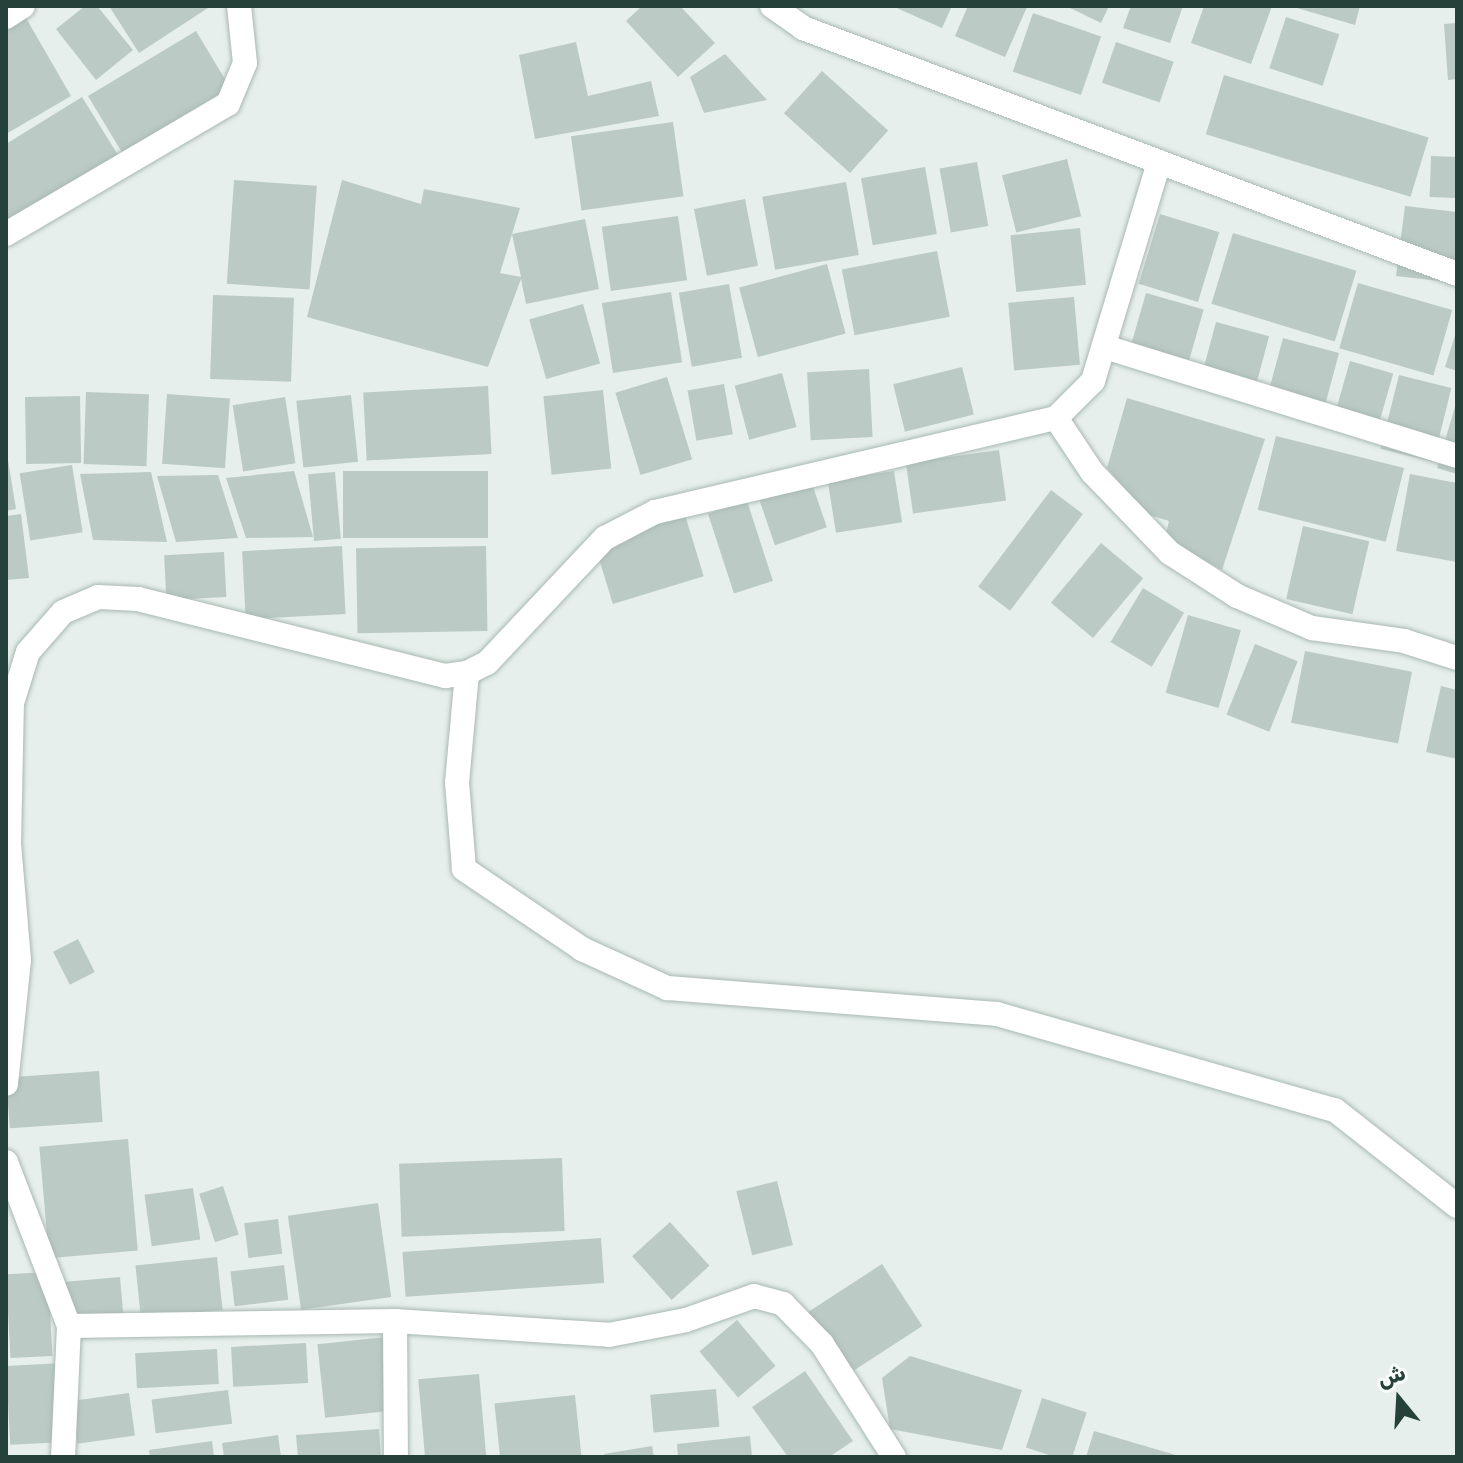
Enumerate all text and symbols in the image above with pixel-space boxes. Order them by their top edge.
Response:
north arrow [1359,1359,1439,1439]
text: ش [1374,1359,1409,1393]

